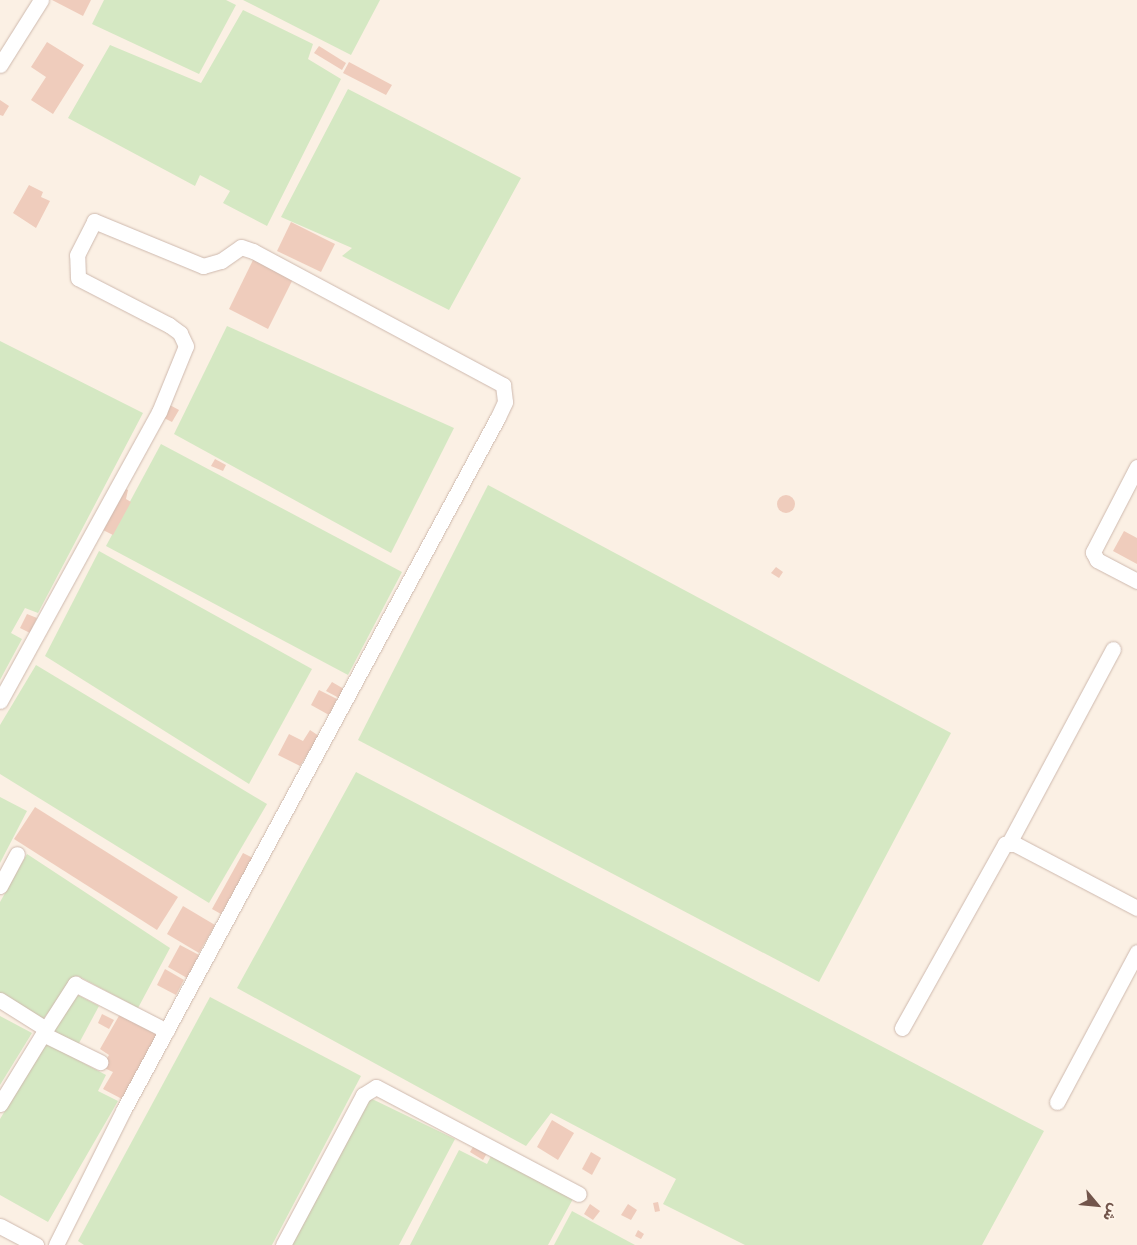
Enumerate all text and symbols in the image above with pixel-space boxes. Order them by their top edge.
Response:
north arrow [1072,1180,1122,1230]
text: ش [1099,1200,1122,1224]

